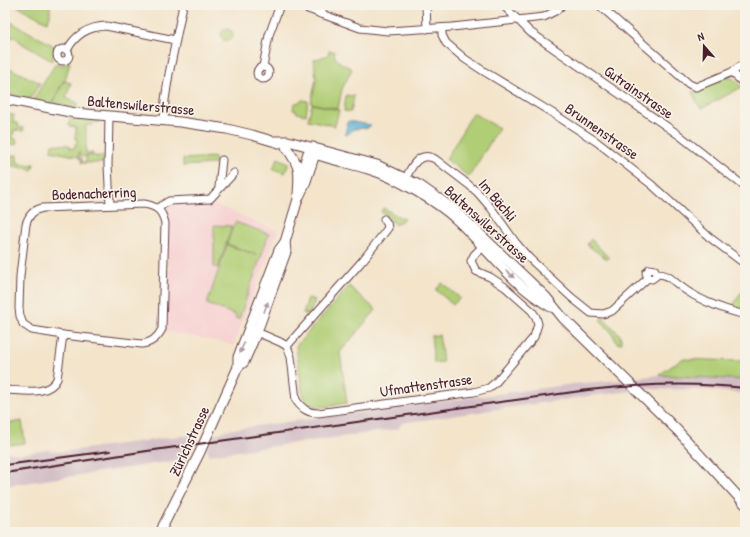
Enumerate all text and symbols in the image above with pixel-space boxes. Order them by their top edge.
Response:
north arrow [684,26,724,66]
text: N [695,29,706,44]
street label: Gutrainstrasse [600,60,678,124]
street label: Baltenswilerstrasse [87,90,195,120]
street label: Brunnenstrasse [561,98,643,164]
street label: Im Bächli [474,174,522,226]
street label: Baltenswilerstrasse [440,180,534,268]
street label: Bodenacherring [51,181,137,205]
one-way arrow [505,269,515,279]
one-way arrow [264,300,270,312]
one-way arrow [238,342,244,354]
street label: Ufmattenstrasse [379,368,473,402]
street label: Zürichstrasse [164,403,214,479]

